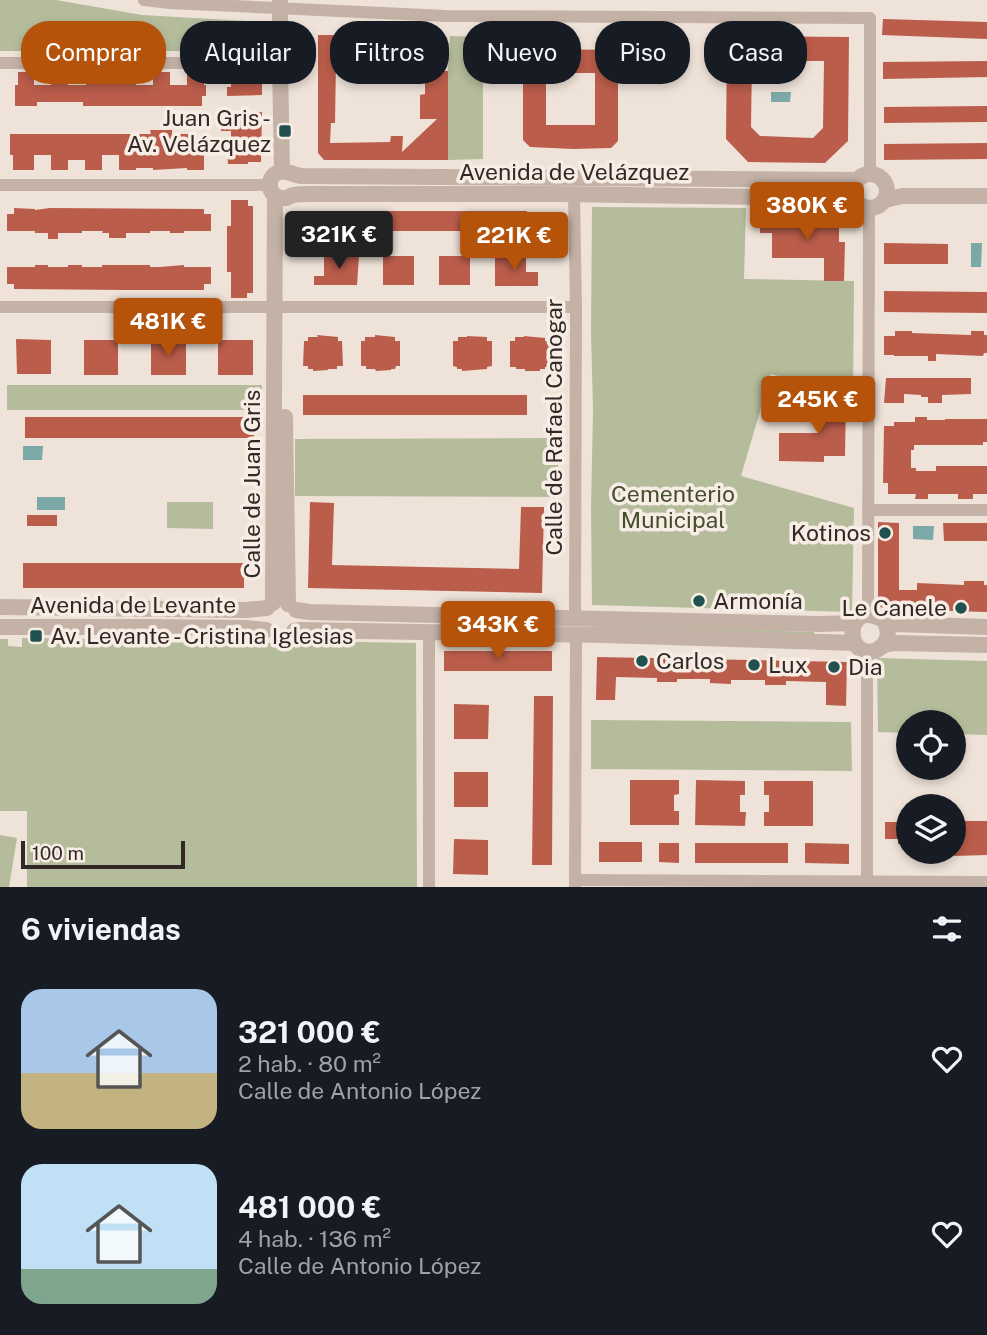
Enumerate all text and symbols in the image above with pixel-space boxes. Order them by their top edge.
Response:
chip: Comprar [21,21,166,84]
chip: Alquilar [180,21,316,84]
chip: Filtros [330,21,449,84]
chip: Nuevo [463,21,581,84]
chip: Piso [595,21,690,84]
chip: Casa [704,21,807,84]
place label: Juan Gris - Av. Velázquez [127,104,271,157]
marker: Juan Gris - Av. Velázquez [277,123,293,139]
street label: Avenida de Velázquez [459,158,689,185]
pin: 380K € [750,182,864,242]
text: 380K € [766,191,848,218]
pin: 321K € [282,212,396,271]
pin: 221K € [457,212,571,272]
text: 321K € [301,220,377,247]
text: 221K € [476,221,552,248]
pin: 481K € [111,298,225,358]
street label: Calle de Rafael Canogar [540,298,567,556]
text: 481K € [129,307,207,334]
pin: 245K € [761,376,875,436]
text: 245K € [777,385,859,412]
street label: Calle de Juan Gris [238,390,265,578]
park label: Cementerio Municipal [611,480,735,533]
place label: Kotinos [791,519,871,546]
marker: Kotinos [877,525,893,541]
place label: Armonía [713,587,803,614]
street label: Avenida de Levante [30,591,236,618]
marker: Armonía [691,593,707,609]
place label: Le Canele [842,594,947,621]
marker: Le Canele [953,600,969,616]
pin: 343K € [441,602,555,661]
text: 343K € [457,610,539,637]
place label: Av. Levante - Cristina Iglesias [50,622,353,649]
marker: Av. Levante - Cristina Iglesias [28,628,44,644]
place label: Carlos [656,647,724,674]
place label: Lux [768,651,808,678]
marker: Carlos [634,653,650,669]
place label: Dia [848,653,882,680]
marker: Lux [746,657,762,673]
marker: Dia [826,659,842,675]
map controls [896,710,966,864]
button: locate [896,710,966,780]
button: layers [896,794,966,864]
scale bar [21,838,186,870]
text: 100 m [32,842,84,864]
icon: filters [928,910,966,948]
text: 6 viviendas [21,911,181,947]
text: 321 000 € [238,1014,381,1050]
icon: home [77,1017,161,1101]
icon: heart [928,1040,966,1078]
text: 2 hab. · 80 m² [238,1050,381,1077]
text: Calle de Antonio López [238,1077,481,1104]
text: 481 000 € [238,1189,382,1225]
icon: home [77,1192,161,1276]
icon: heart [928,1215,966,1253]
text: 4 hab. · 136 m² [238,1225,391,1252]
text: Calle de Antonio López [238,1252,481,1279]

